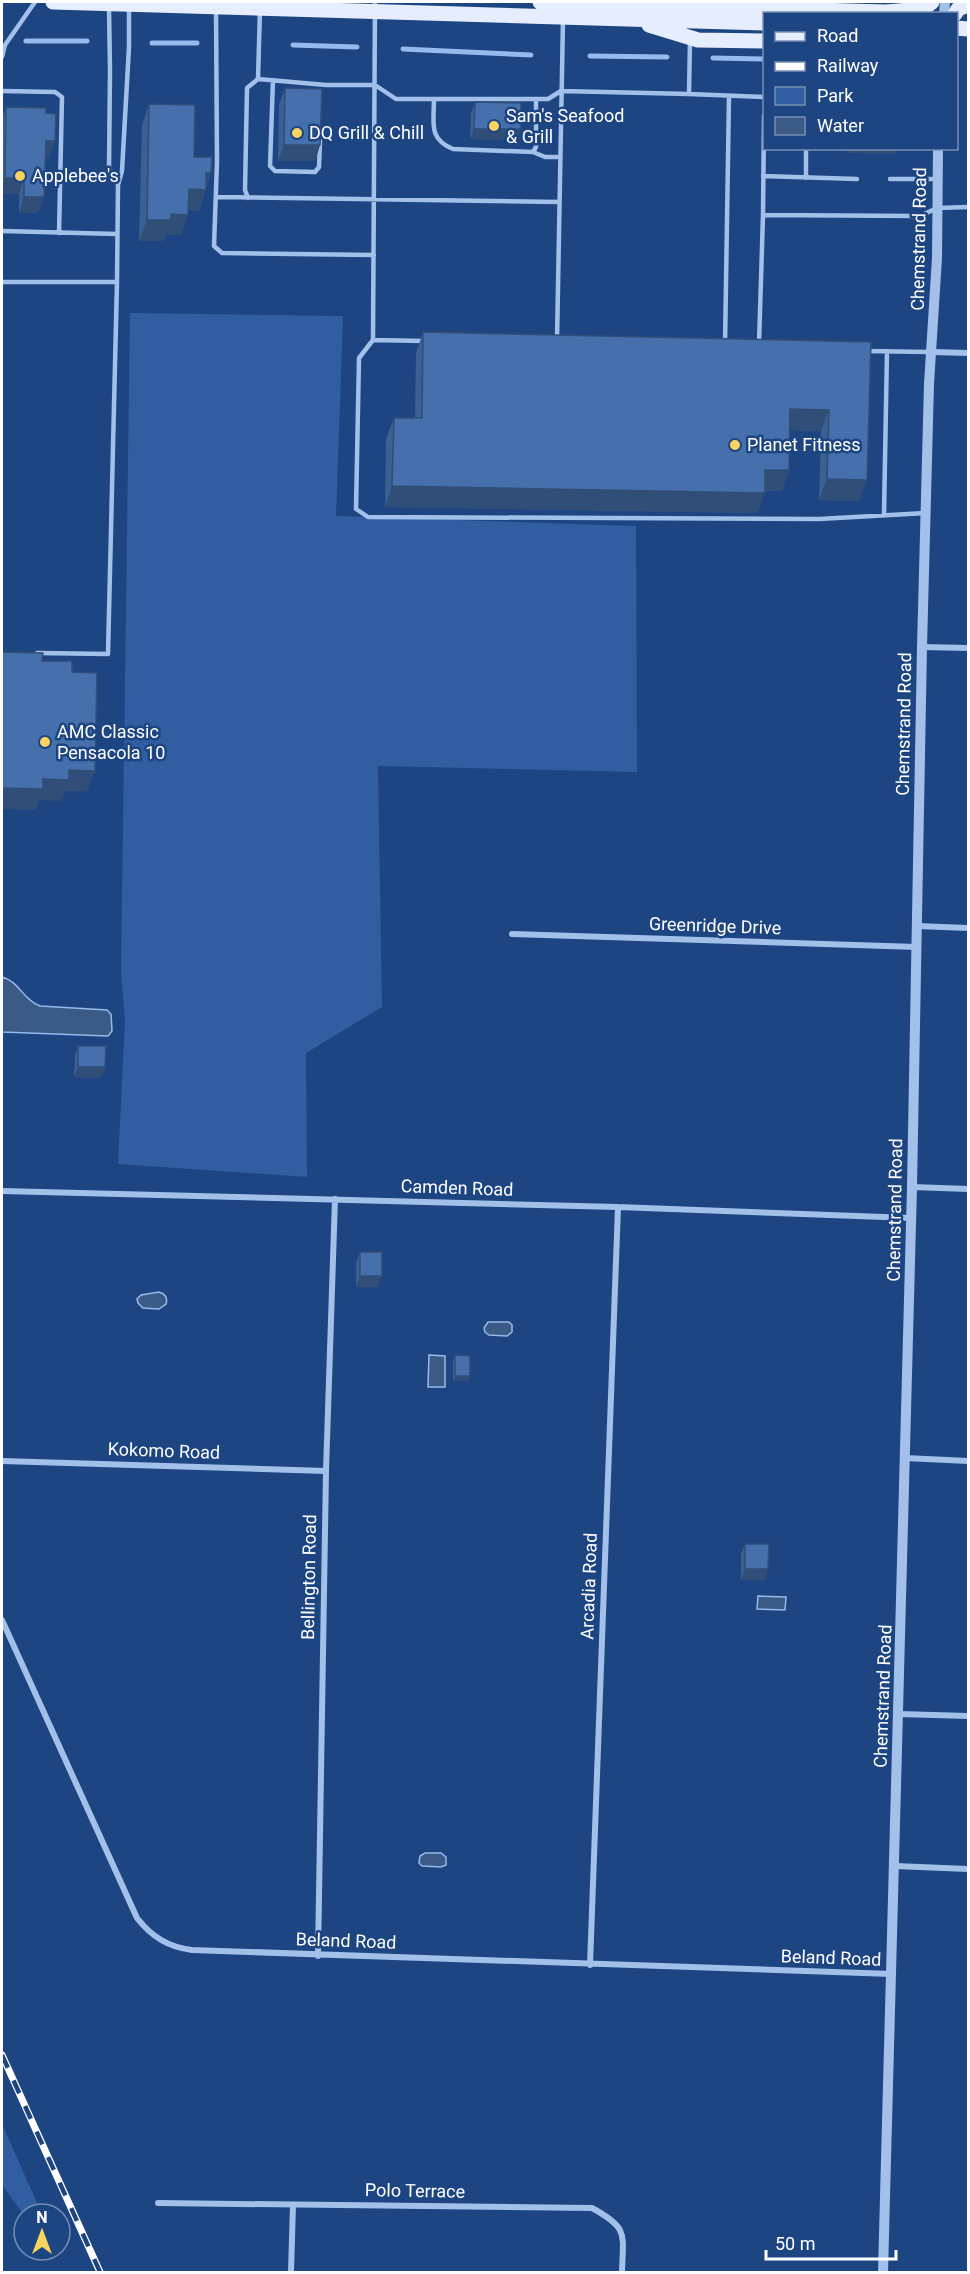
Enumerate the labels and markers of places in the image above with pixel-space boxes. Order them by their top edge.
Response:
place label: Sam's Seafood & Grill [506,105,625,147]
marker: Sam's Seafood & Grill [487,119,501,133]
place label: DQ Grill & Chill [309,122,424,143]
marker: DQ Grill & Chill [290,126,304,140]
place label: Applebee's [32,165,119,186]
marker: Applebee's [13,169,27,183]
place label: Planet Fitness [747,434,861,455]
marker: Planet Fitness [728,438,742,452]
place label: AMC Classic Pensacola 10 [57,721,165,763]
marker: AMC Classic Pensacola 10 [38,735,52,749]

